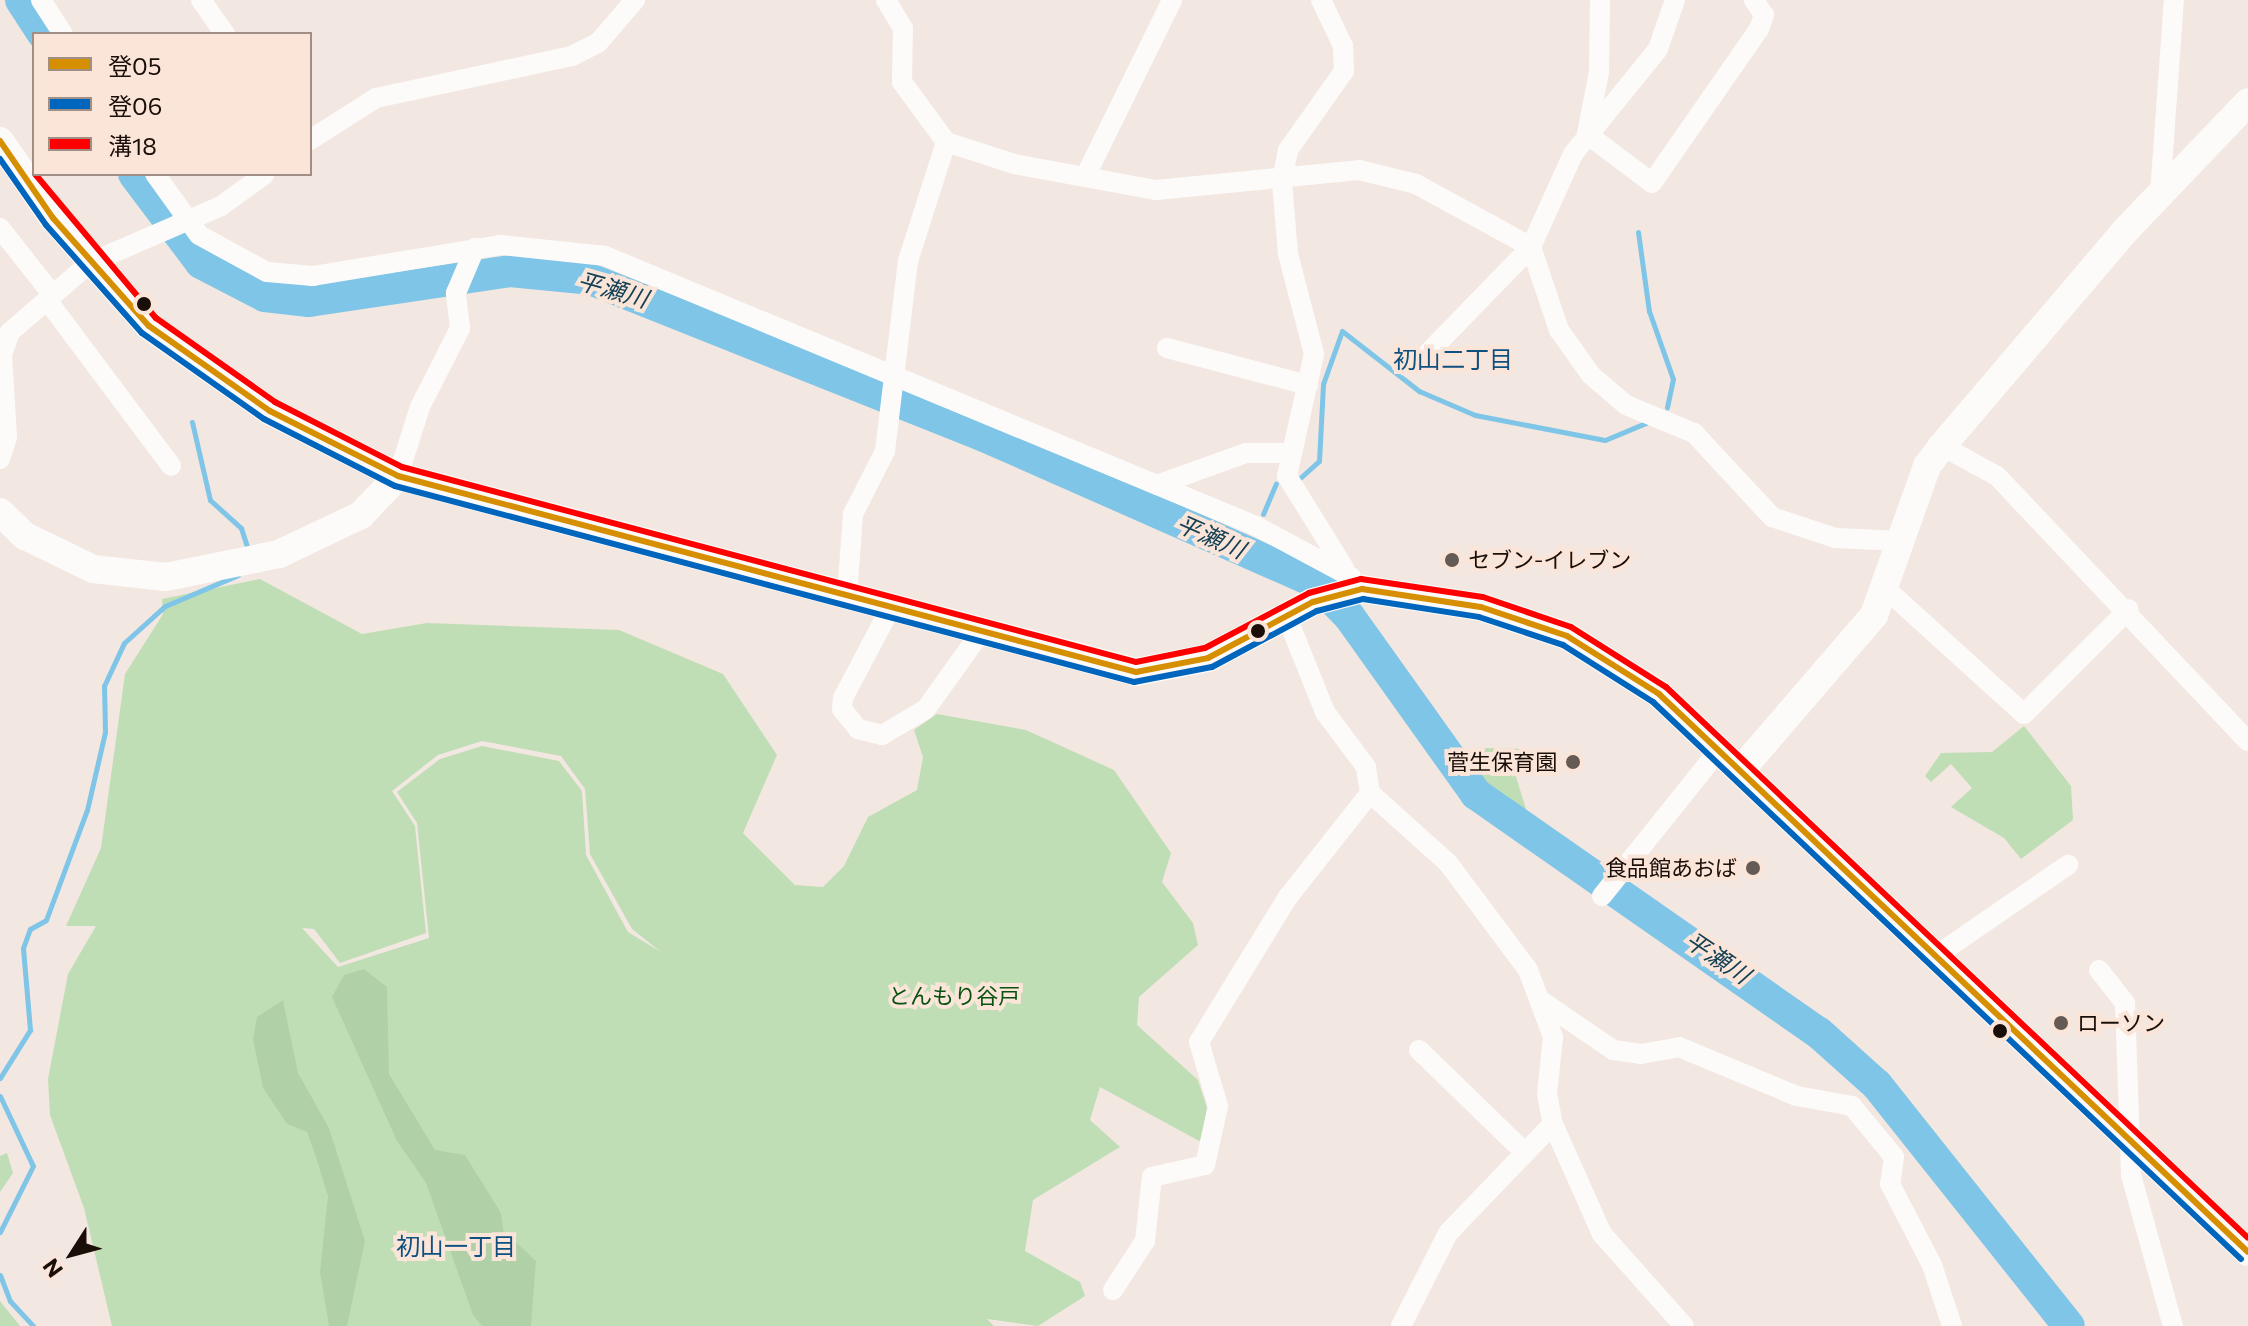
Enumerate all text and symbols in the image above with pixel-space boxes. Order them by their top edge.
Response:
legend [32,32,312,176]
text: 登05 [108,51,161,80]
text: 登06 [108,91,162,120]
text: 溝18 [108,131,157,160]
water label: 平瀬川 [574,265,652,313]
unlabelled marker [136,296,152,312]
district label: 初山二丁目 [1393,345,1513,373]
water label: 平瀬川 [1172,508,1250,564]
place label: セブン-イレブン [1468,547,1631,573]
marker: セブン-イレブン [1443,551,1461,569]
unlabelled marker [1250,623,1266,639]
place label: 菅生保育園 [1447,749,1557,775]
marker: 菅生保育園 [1564,753,1582,771]
place label: 食品館あおば [1605,855,1737,881]
marker: 食品館あおば [1744,859,1762,877]
water label: 平瀬川 [1680,925,1756,989]
park label: とんもり谷戸 [888,983,1020,1009]
place label: ローソン [2077,1010,2165,1036]
marker: ローソン [2052,1014,2070,1032]
unlabelled marker [1992,1023,2008,1039]
north arrow [32,1214,112,1294]
district label: 初山一丁目 [396,1232,516,1260]
text: N [36,1254,68,1283]

